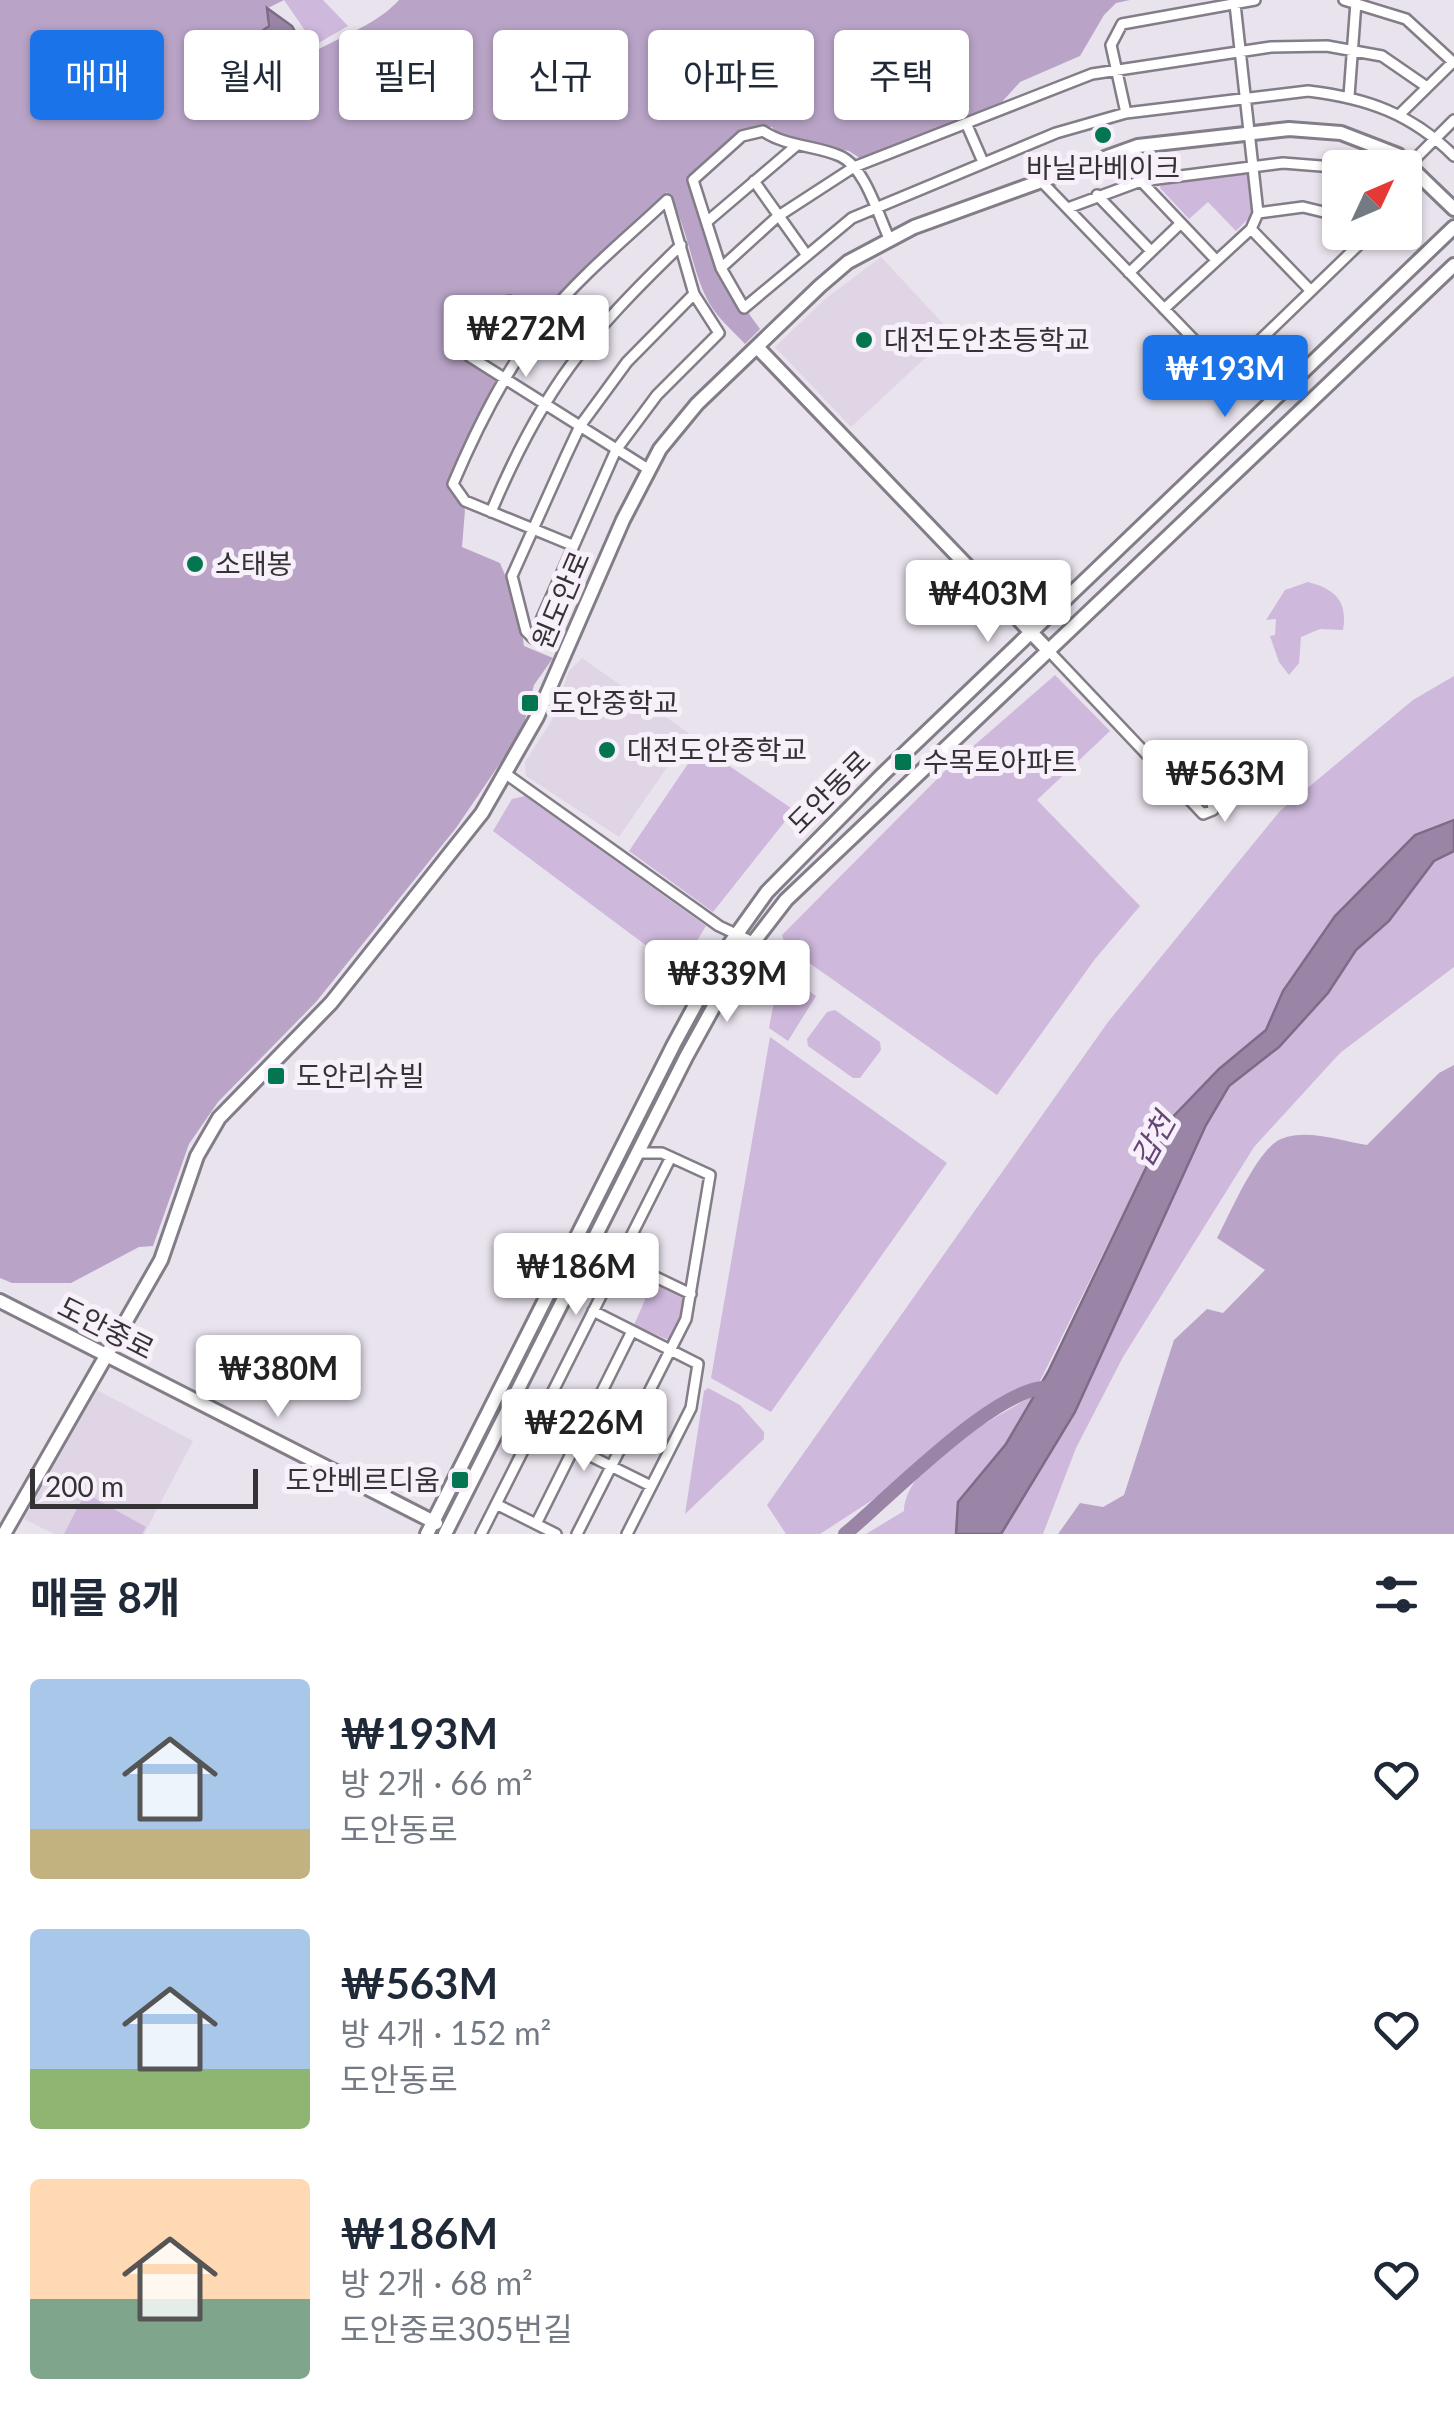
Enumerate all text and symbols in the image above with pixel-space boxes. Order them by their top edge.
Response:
chip: 매매 [30,30,164,120]
chip: 월세 [184,30,319,120]
chip: 필터 [339,30,473,120]
chip: 신규 [493,30,628,120]
chip: 아파트 [648,30,814,120]
chip: 주택 [834,30,969,120]
marker: 바닐라베이크 [1092,124,1114,146]
place label: 바닐라베이크 [1026,150,1180,184]
north arrow [1322,150,1422,250]
map controls [1322,150,1422,250]
pin: ₩272M [456,295,596,380]
text: ₩272M [466,308,586,347]
place label: 대전도안초등학교 [884,322,1090,356]
marker: 대전도안초등학교 [853,329,875,351]
pin: ₩193M [1155,335,1295,420]
text: ₩193M [1165,348,1285,387]
place label: 소태봉 [215,546,292,580]
street label: 원도안로 [524,546,596,654]
marker: 소태봉 [184,553,206,575]
pin: ₩403M [918,560,1058,645]
text: ₩403M [928,573,1048,612]
place label: 도안중학교 [550,685,679,719]
marker: 도안중학교 [519,692,541,714]
place label: 대전도안중학교 [627,732,807,766]
marker: 대전도안중학교 [596,739,618,761]
pin: ₩563M [1155,740,1295,825]
street label: 도안동로 [780,743,877,840]
place label: 수목토아파트 [923,744,1078,778]
marker: 수목토아파트 [892,751,914,773]
text: ₩563M [1165,753,1285,792]
pin: ₩339M [657,940,797,1025]
text: ₩339M [667,953,787,992]
place label: 도안리슈빌 [296,1058,425,1092]
marker: 도안리슈빌 [265,1065,287,1087]
water label: 갑천 [1123,1103,1183,1172]
pin: ₩186M [506,1233,646,1318]
text: ₩186M [516,1246,636,1285]
street label: 도안중로 [53,1289,160,1366]
pin: ₩380M [208,1335,348,1420]
text: ₩380M [218,1348,338,1387]
pin: ₩226M [514,1389,654,1474]
text: ₩226M [524,1402,644,1441]
place label: 도안베르디움 [285,1462,440,1496]
scale bar [30,1464,258,1508]
text: 200 m [45,1469,124,1503]
marker: 도안베르디움 [449,1469,471,1491]
icon: filters [1369,1567,1424,1622]
text: 매물 8개 [30,1572,181,1622]
text: ₩193M [340,1708,498,1758]
icon: home [110,1719,230,1839]
icon: heart [1369,1752,1424,1807]
text: 방 2개 · 66 m² [340,1763,533,1802]
text: 도안동로 [340,1809,458,1848]
text: ₩563M [340,1958,498,2008]
icon: home [110,1969,230,2089]
icon: heart [1369,2002,1424,2057]
text: 방 4개 · 152 m² [340,2013,551,2052]
text: 도안동로 [340,2059,458,2098]
text: ₩186M [340,2208,498,2258]
icon: home [110,2219,230,2339]
icon: heart [1369,2252,1424,2307]
text: 방 2개 · 68 m² [340,2263,533,2302]
text: 도안중로305번길 [340,2309,572,2348]

